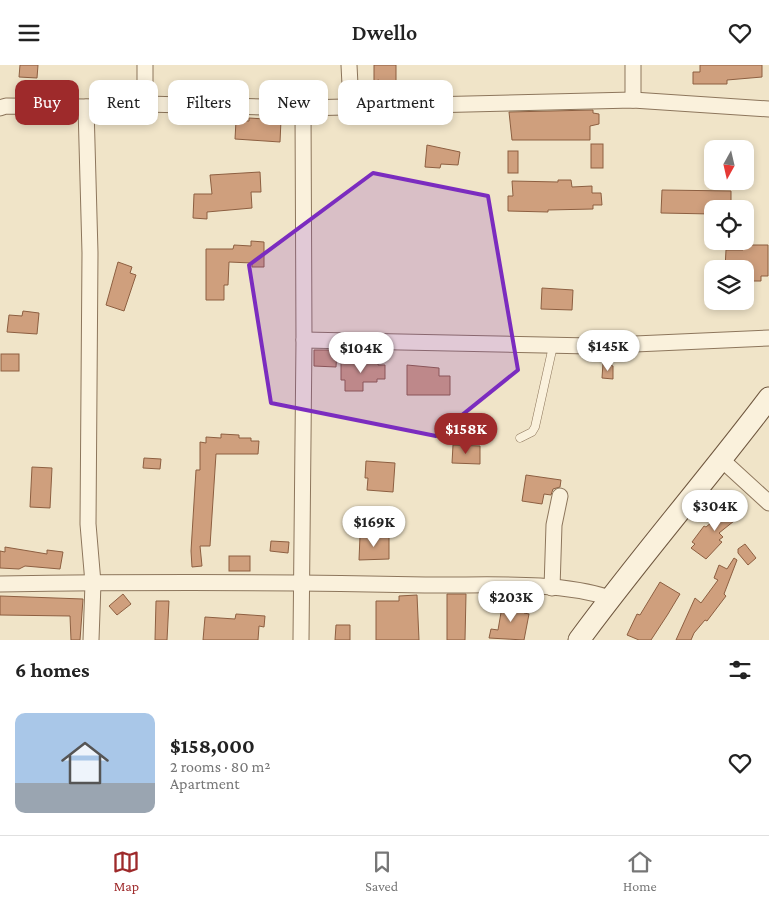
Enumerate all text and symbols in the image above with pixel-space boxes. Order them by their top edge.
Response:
icon: menu [15,19,43,47]
icon: heart [726,19,754,47]
text: Dwello [352,20,417,45]
chip: Buy [15,80,79,125]
chip: Rent [89,80,158,125]
chip: Filters [168,80,249,125]
chip: New [259,80,328,125]
chip: Apartment [338,80,453,125]
north arrow [704,140,754,190]
map controls [704,140,754,310]
button: locate [704,200,754,250]
button: layers [704,260,754,310]
pin: $145K [573,329,643,372]
pin: $104K [326,331,396,374]
text: $145K [588,337,628,354]
text: $104K [340,339,382,356]
pin: $158K [431,413,501,455]
text: $158K [445,420,487,437]
pin: $304K [680,489,750,532]
text: $304K [693,497,737,514]
pin: $169K [339,505,409,548]
text: $169K [353,513,395,530]
pin: $203K [476,581,546,623]
text: $203K [489,588,533,605]
icon: filters [726,656,754,684]
text: 6 homes [15,658,90,682]
icon: home [55,733,115,793]
text: $158,000 [170,734,255,758]
icon: heart [726,749,754,777]
text: 2 rooms · 80 m² [170,758,271,775]
text: Apartment [170,775,240,792]
tab: Map [112,848,140,894]
tab: Saved [365,848,398,894]
tab: Home [623,848,657,894]

